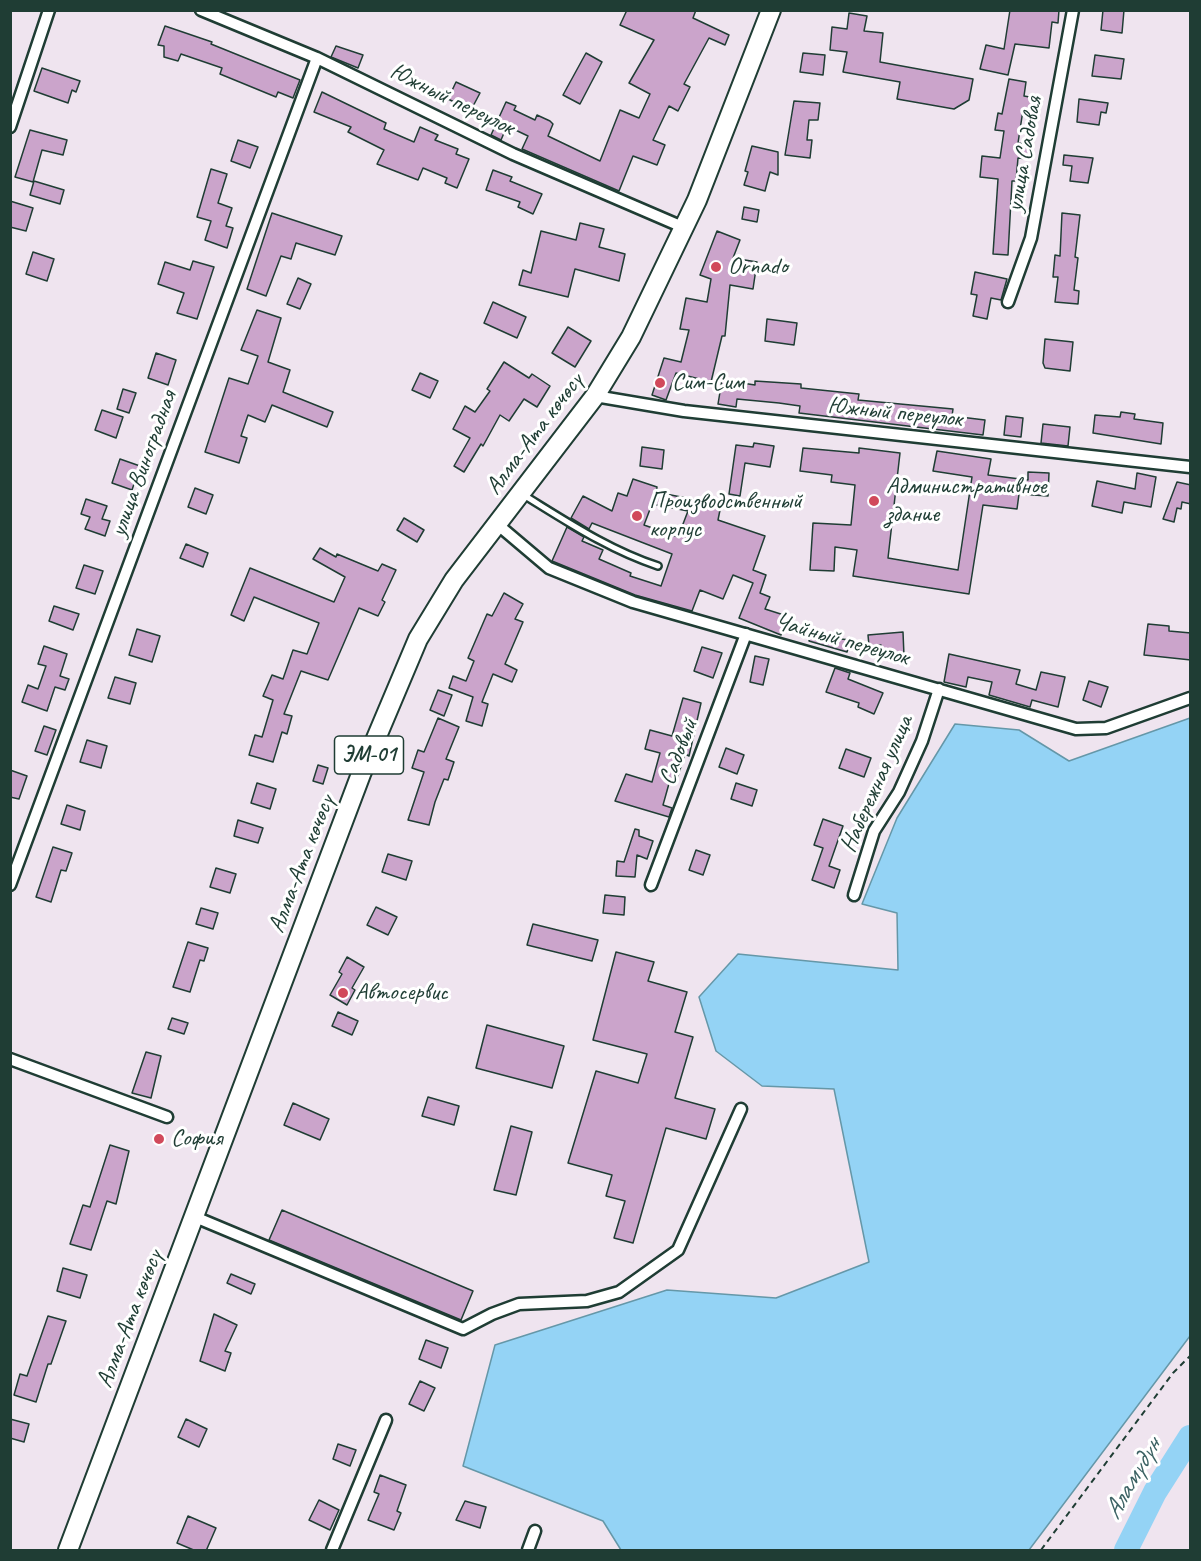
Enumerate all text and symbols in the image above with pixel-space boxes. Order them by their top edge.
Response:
street label: Южный переулок [385,58,519,142]
street label: улица Садовая [1001,94,1049,214]
place label: Ornado [728,253,788,281]
marker: Ornado [709,260,723,274]
street label: Алма-Ата көчөсү [480,367,590,501]
place label: Сим-Сим [672,369,744,397]
marker: Сим-Сим [653,376,667,390]
street label: улица Виноградная [104,387,184,541]
street label: Южный переулок [826,392,964,434]
place label: Административное здание [886,473,1046,529]
place label: Производственный корпус [649,488,802,544]
marker: Административное здание [867,494,881,508]
marker: Производственный корпус [630,509,644,523]
street label: Чайный переулок [772,607,912,673]
street label: Набережная улица [834,711,920,857]
street label: Садовый [653,715,705,789]
road number: ЭМ-01 [334,736,404,774]
street label: Алма-Ата көчөсү [263,791,341,937]
place label: Автосервис [355,979,448,1007]
marker: Автосервис [336,986,350,1000]
place label: София [171,1125,222,1153]
marker: София [152,1132,166,1146]
street label: Алма-Ата көчөсү [91,1246,169,1392]
water label: Аламүдүн [1098,1433,1168,1525]

